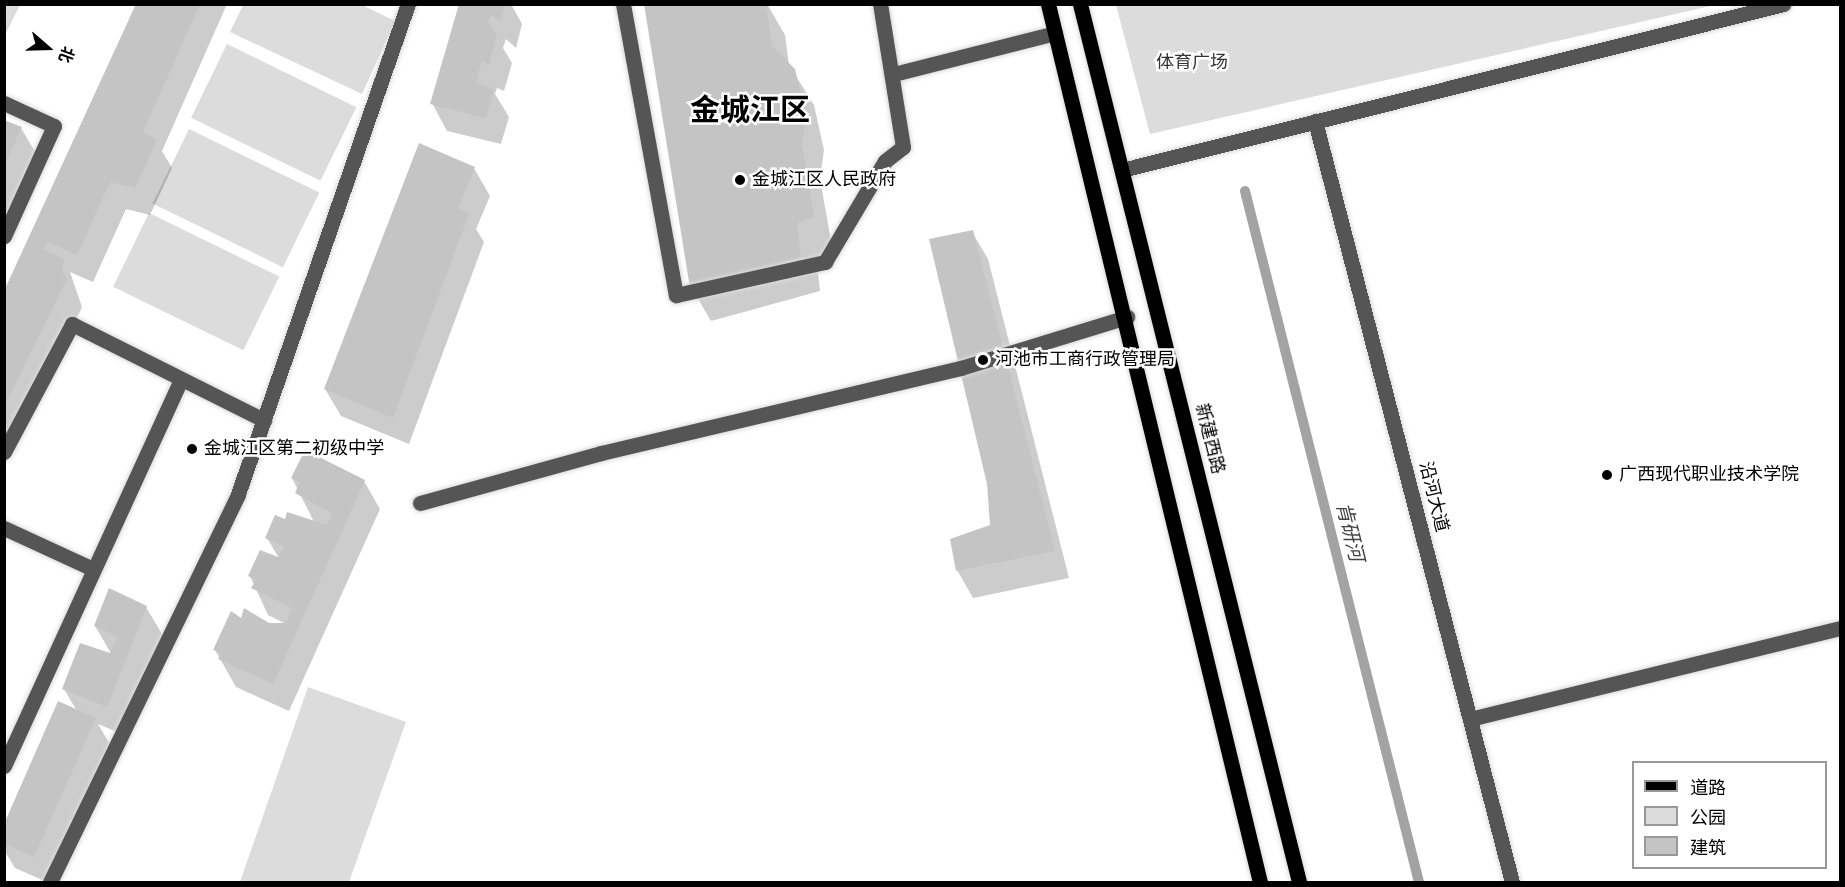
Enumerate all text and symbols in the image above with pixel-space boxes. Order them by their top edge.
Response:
north arrow [18,18,78,78]
text: 北 [54,44,77,65]
park label: 体育广场 [1156,52,1228,74]
district label: 金城江区 [690,93,810,129]
place label: 金城江区人民政府 [752,169,896,191]
marker: 金城江区人民政府 [733,173,747,187]
place label: 河池市工商行政管理局 [995,349,1175,371]
marker: 河池市工商行政管理局 [976,353,990,367]
street label: 新建西路 [1190,401,1228,477]
place label: 金城江区第二初级中学 [204,438,384,460]
marker: 金城江区第二初级中学 [185,442,199,456]
street label: 沿河大道 [1414,459,1452,535]
place label: 广西现代职业技术学院 [1619,464,1799,486]
marker: 广西现代职业技术学院 [1600,468,1614,482]
water label: 肯研河 [1330,500,1368,564]
legend [1632,761,1827,869]
text: 道路 [1690,778,1726,799]
text: 公园 [1690,808,1726,829]
text: 建筑 [1690,838,1726,859]

